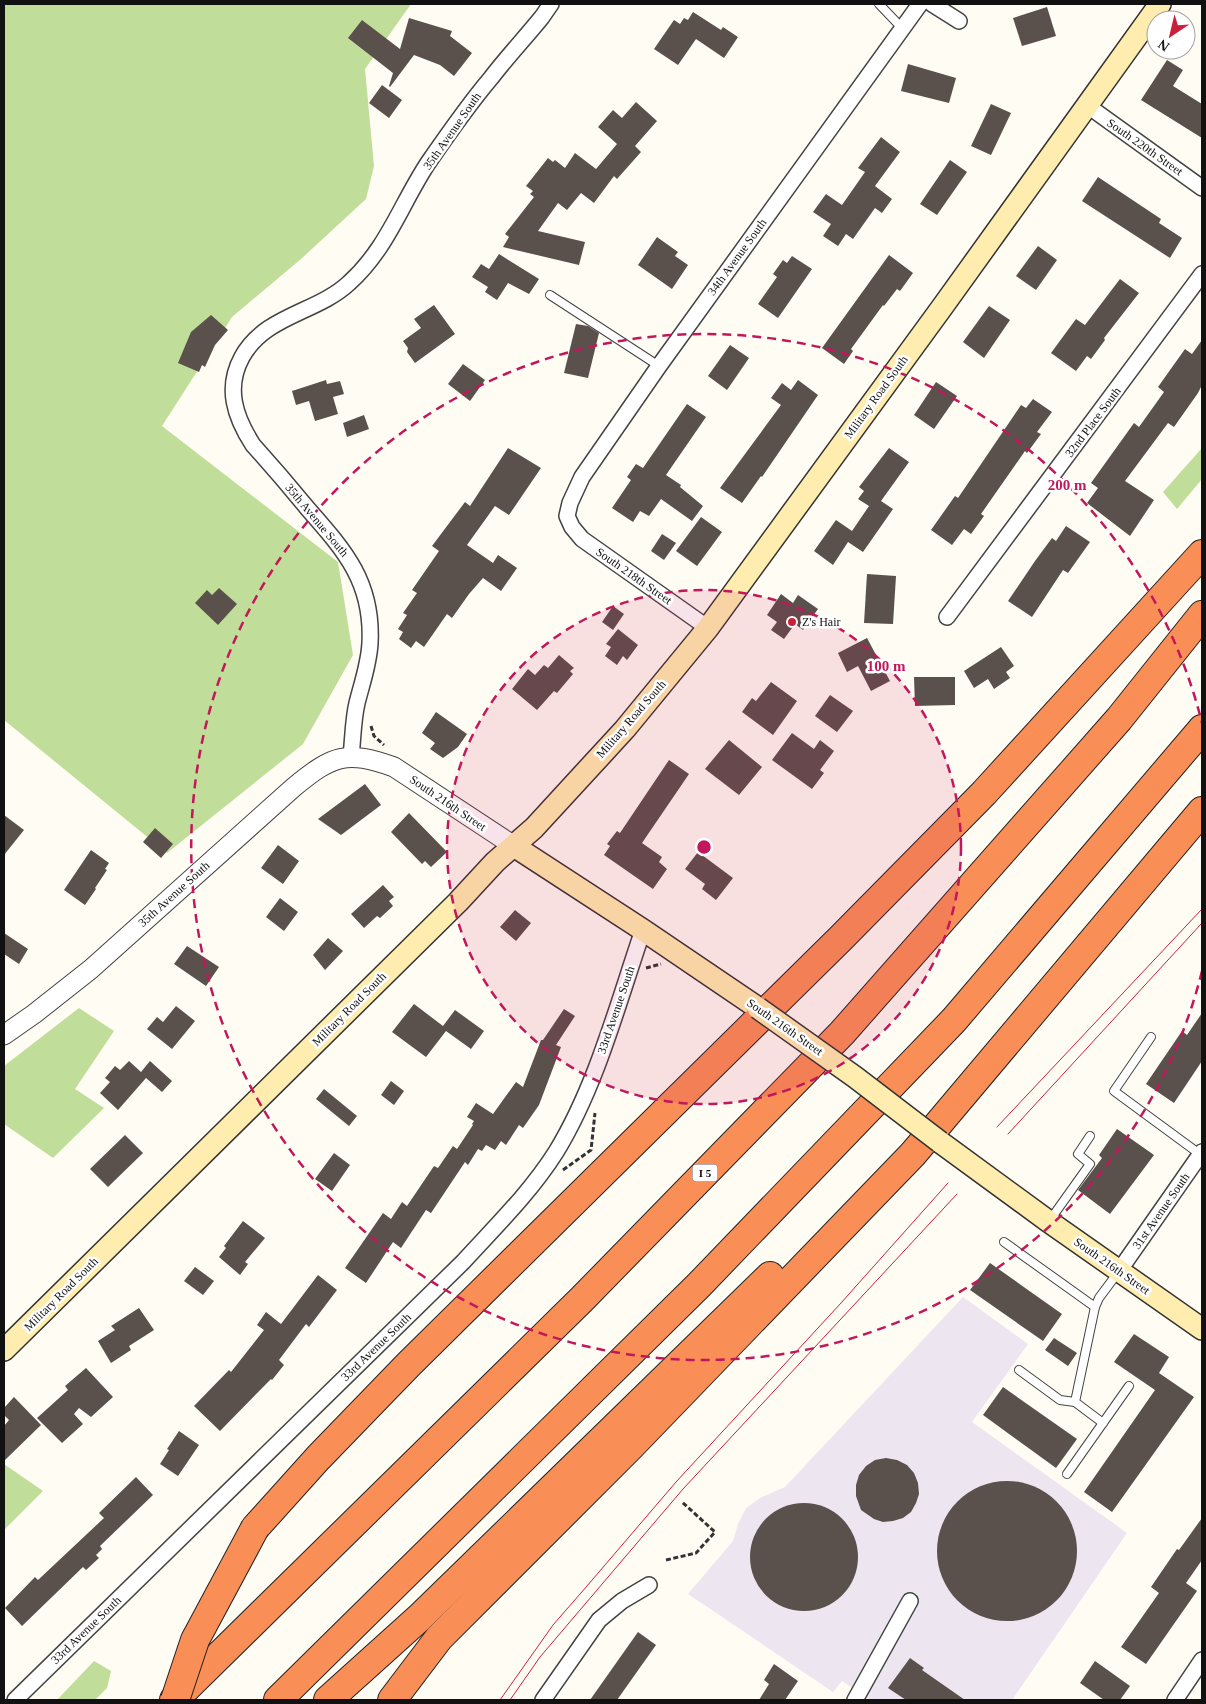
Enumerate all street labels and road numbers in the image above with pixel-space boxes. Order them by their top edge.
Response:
street label: 35th Avenue South [420,90,484,172]
street label: South 220th Street [1104,116,1186,179]
street label: 34th Avenue South [705,216,769,298]
street label: Military Road South [841,353,911,441]
street label: 32nd Place South [1062,384,1124,460]
street label: 35th Avenue South [282,481,352,559]
street label: South 218th Street [593,545,675,608]
street label: Military Road South [593,677,669,761]
street label: South 216th Street [407,772,489,834]
street label: 35th Avenue South [135,858,213,930]
street label: 33rd Avenue South [594,964,638,1056]
street label: Military Road South [309,969,389,1049]
street label: South 216th Street [744,996,826,1059]
road number: I 5 [692,1164,718,1182]
street label: 31st Avenue South [1130,1170,1192,1252]
street label: South 216th Street [1071,1235,1153,1298]
street label: Military Road South [21,1254,101,1334]
street label: 33rd Avenue South [338,1310,414,1384]
street label: 33rd Avenue South [48,1593,124,1667]

